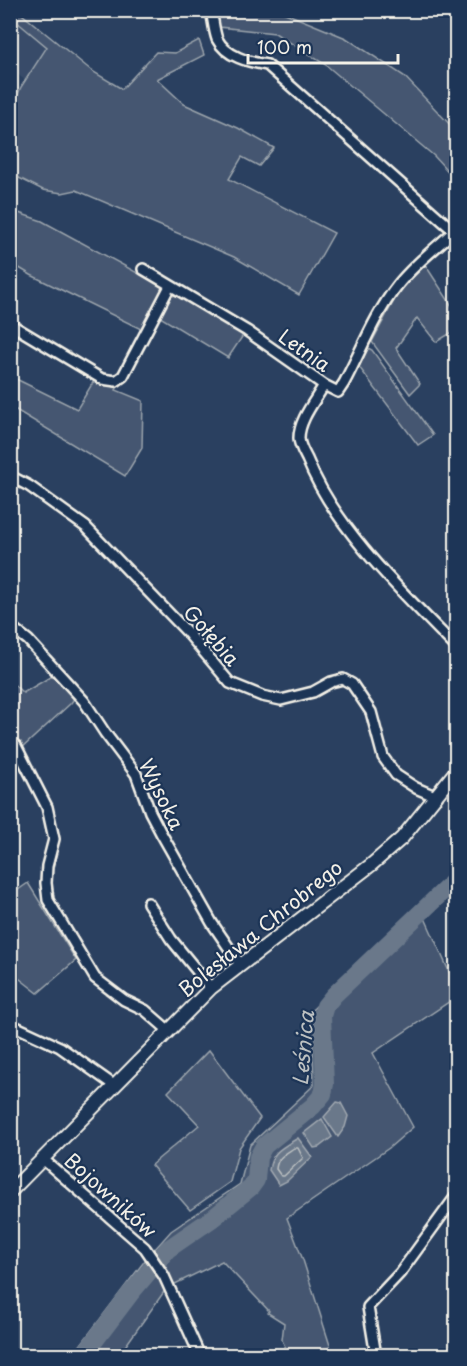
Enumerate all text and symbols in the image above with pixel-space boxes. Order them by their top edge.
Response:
scale bar [248,27,398,65]
text: 100 m [257,33,312,60]
street label: Letnia [273,321,338,379]
street label: Gołębia [177,598,248,673]
street label: Wysoka [132,753,192,835]
street label: Bolesława Chrobrego [172,852,348,1004]
water label: Leśnica [283,1009,321,1087]
street label: Bojowników [58,1145,164,1245]

